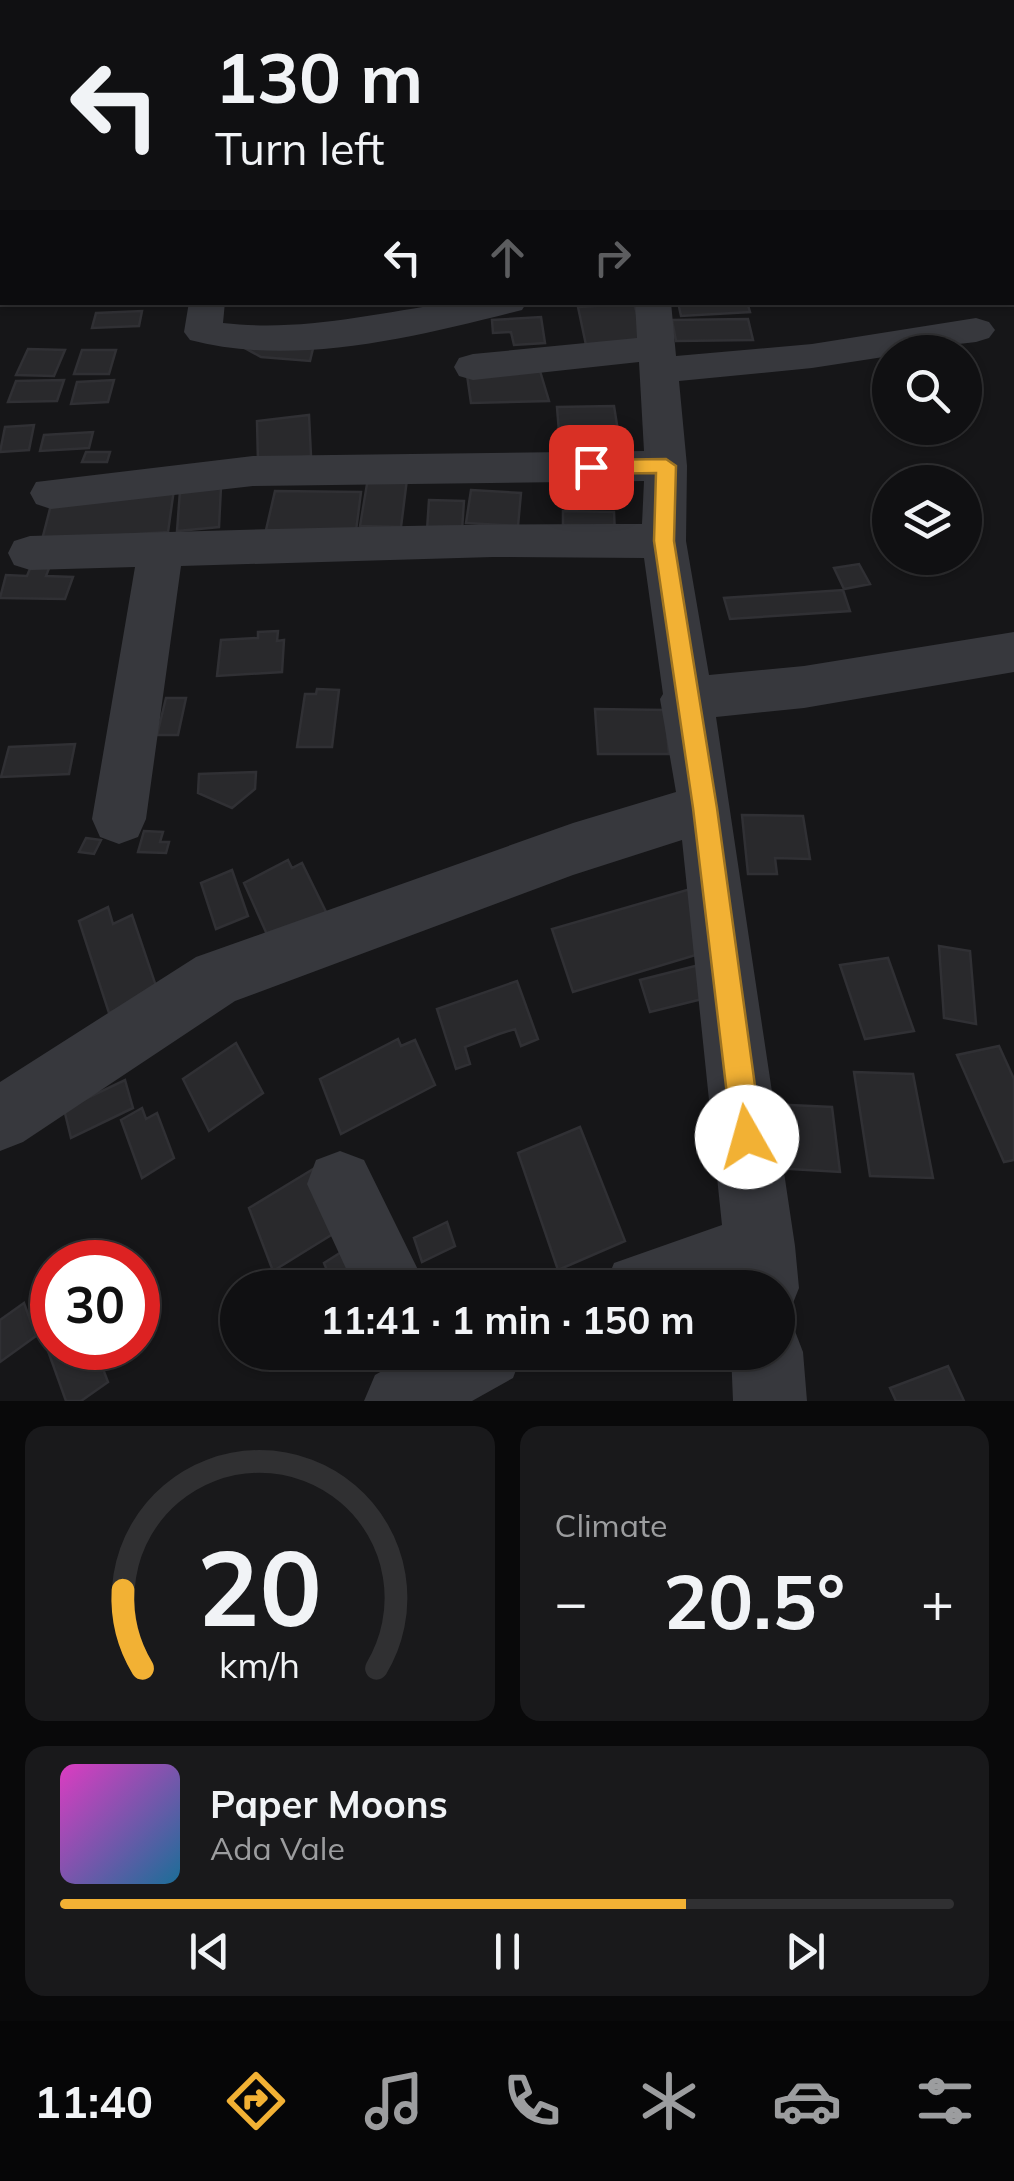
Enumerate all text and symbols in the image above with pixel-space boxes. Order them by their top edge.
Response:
text: 130 m [215,33,423,121]
icon: left [50,40,180,170]
text: Turn left [215,120,384,176]
icon: left [375,230,430,285]
icon: ahead [480,230,535,285]
icon: right [585,230,640,285]
map controls [872,335,982,575]
button: search [872,335,982,445]
pin [549,425,634,510]
icon: arrive [564,440,619,495]
button: layers [872,465,982,575]
position arrow [695,1085,799,1189]
speed limit sign: 30 [30,1240,160,1370]
text: 11:41 · 1 min · 150 m [320,1296,695,1344]
text: Climate [555,1505,667,1545]
text: 20 [197,1521,322,1652]
text: 20.5° [663,1554,845,1648]
text: − [555,1567,588,1636]
text: + [921,1567,954,1636]
text: km/h [219,1642,300,1687]
text: Paper Moons [210,1780,448,1828]
text: Ada Vale [210,1828,345,1868]
icon: previous [182,1924,237,1979]
icon: pause [480,1924,535,1979]
icon: next [778,1924,833,1979]
icon: directions [221,2066,291,2136]
icon: music [359,2066,429,2136]
icon: phone [497,2066,567,2136]
icon: climate [634,2066,704,2136]
icon: car [772,2066,842,2136]
icon: filters [910,2066,980,2136]
text: 11:40 [34,2073,153,2129]

